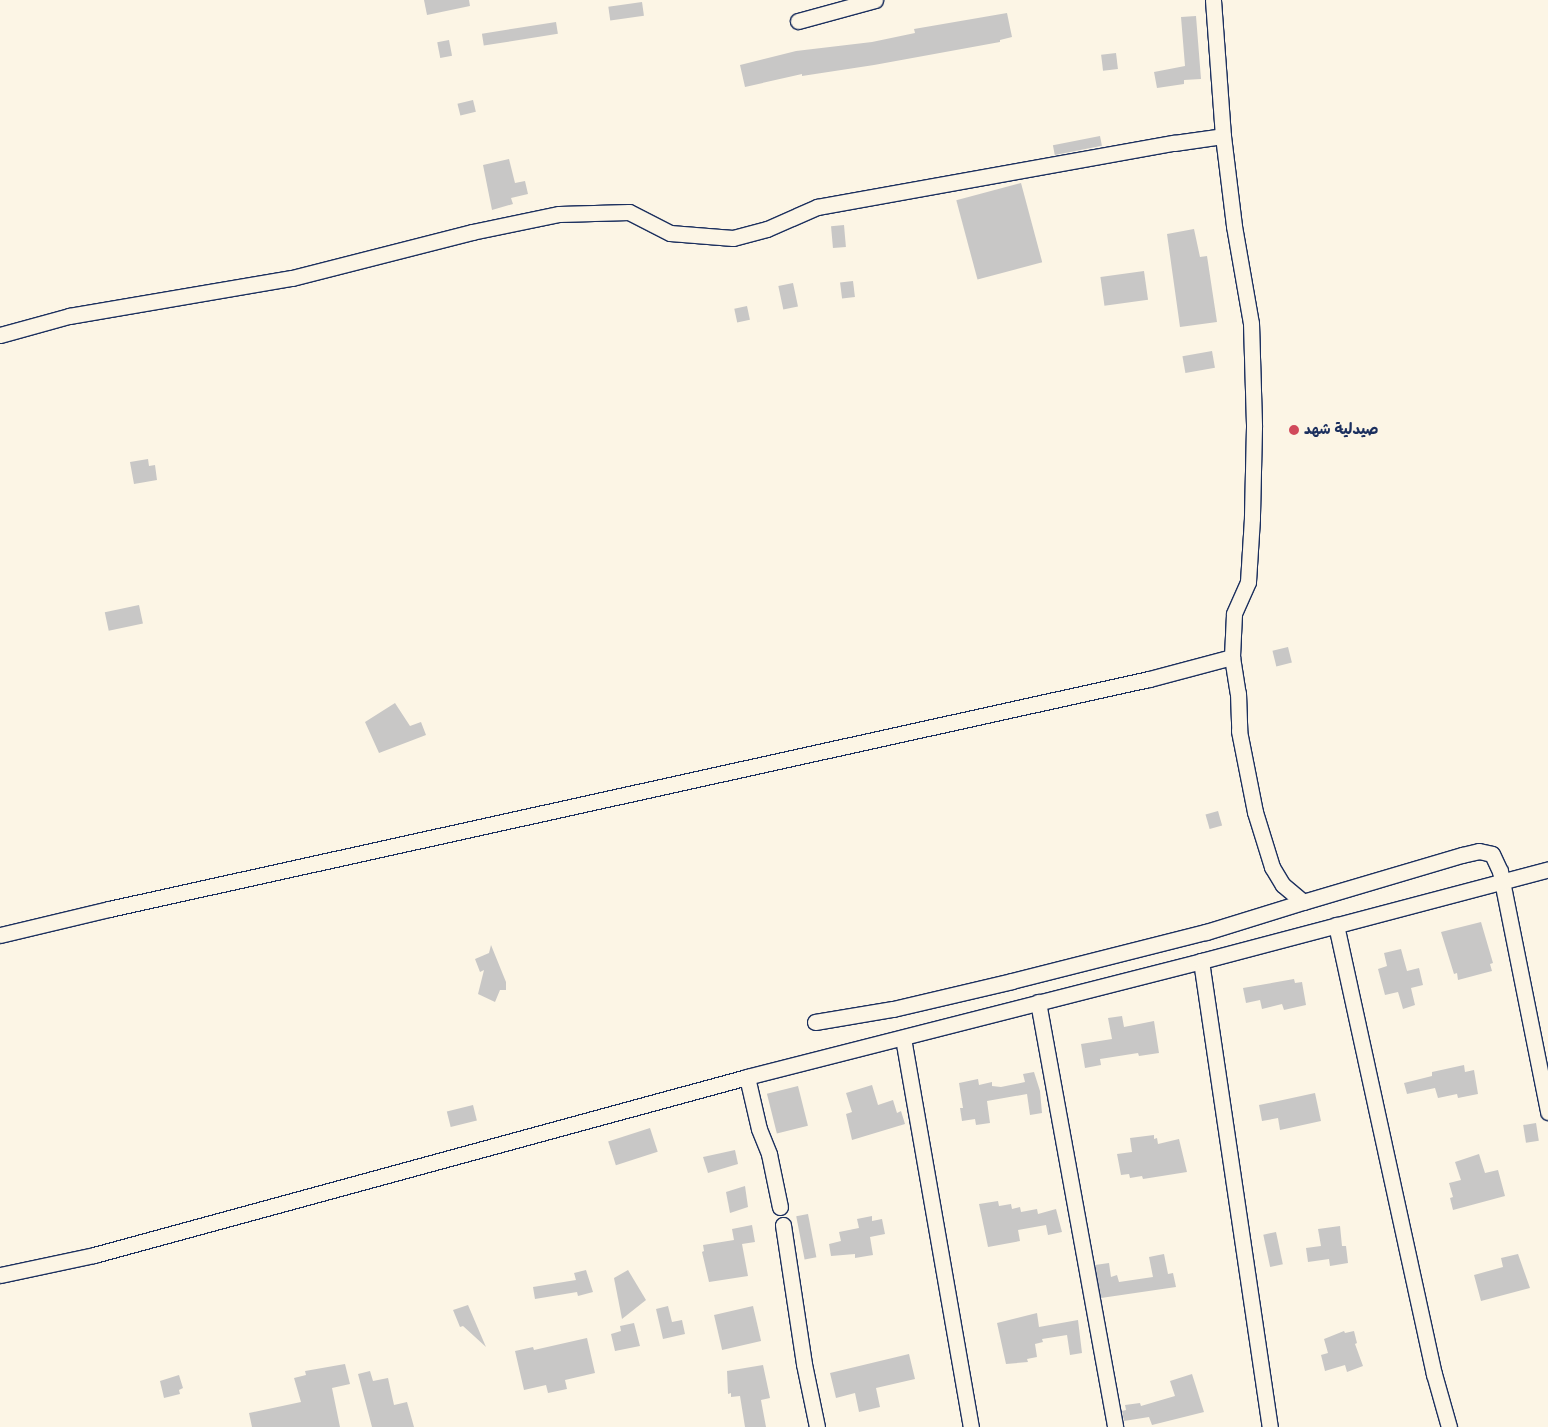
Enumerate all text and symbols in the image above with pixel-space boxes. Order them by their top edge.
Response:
place label: صيدلية شهد [1304,421,1378,439]
marker: صيدلية شهد [1288,424,1300,436]

